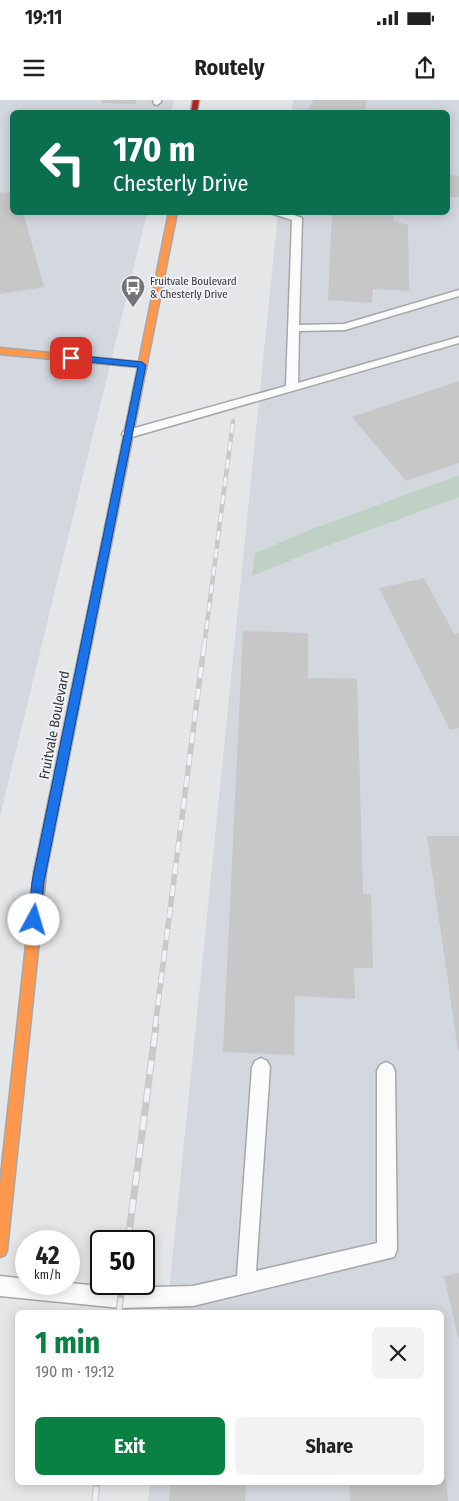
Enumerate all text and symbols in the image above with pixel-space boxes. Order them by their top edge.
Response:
text: 19:11 [25,6,62,29]
icon: menu [20,54,48,82]
text: Routely [195,54,264,81]
icon: share [411,54,439,82]
text: 170 m [113,128,196,170]
icon: left [30,130,95,195]
text: Chesterly Drive [113,170,248,197]
bus stop icon: Fruitvale Boulevard & Chesterly Drive [120,274,146,308]
place label: Fruitvale Boulevard & Chesterly Drive [150,275,237,301]
pin [50,337,92,379]
icon: arrive [57,344,85,372]
street label: Fruitvale Boulevard [36,669,73,781]
position arrow [7,893,59,945]
speed limit sign: 50 [90,1230,155,1295]
text: 42 [35,1241,60,1271]
text: km/h [34,1268,61,1282]
text: 1 min [35,1325,100,1361]
button: close [372,1327,424,1379]
text: 190 m · 19:12 [35,1362,114,1381]
button: Exit [35,1417,225,1475]
button: Share [235,1417,424,1475]

